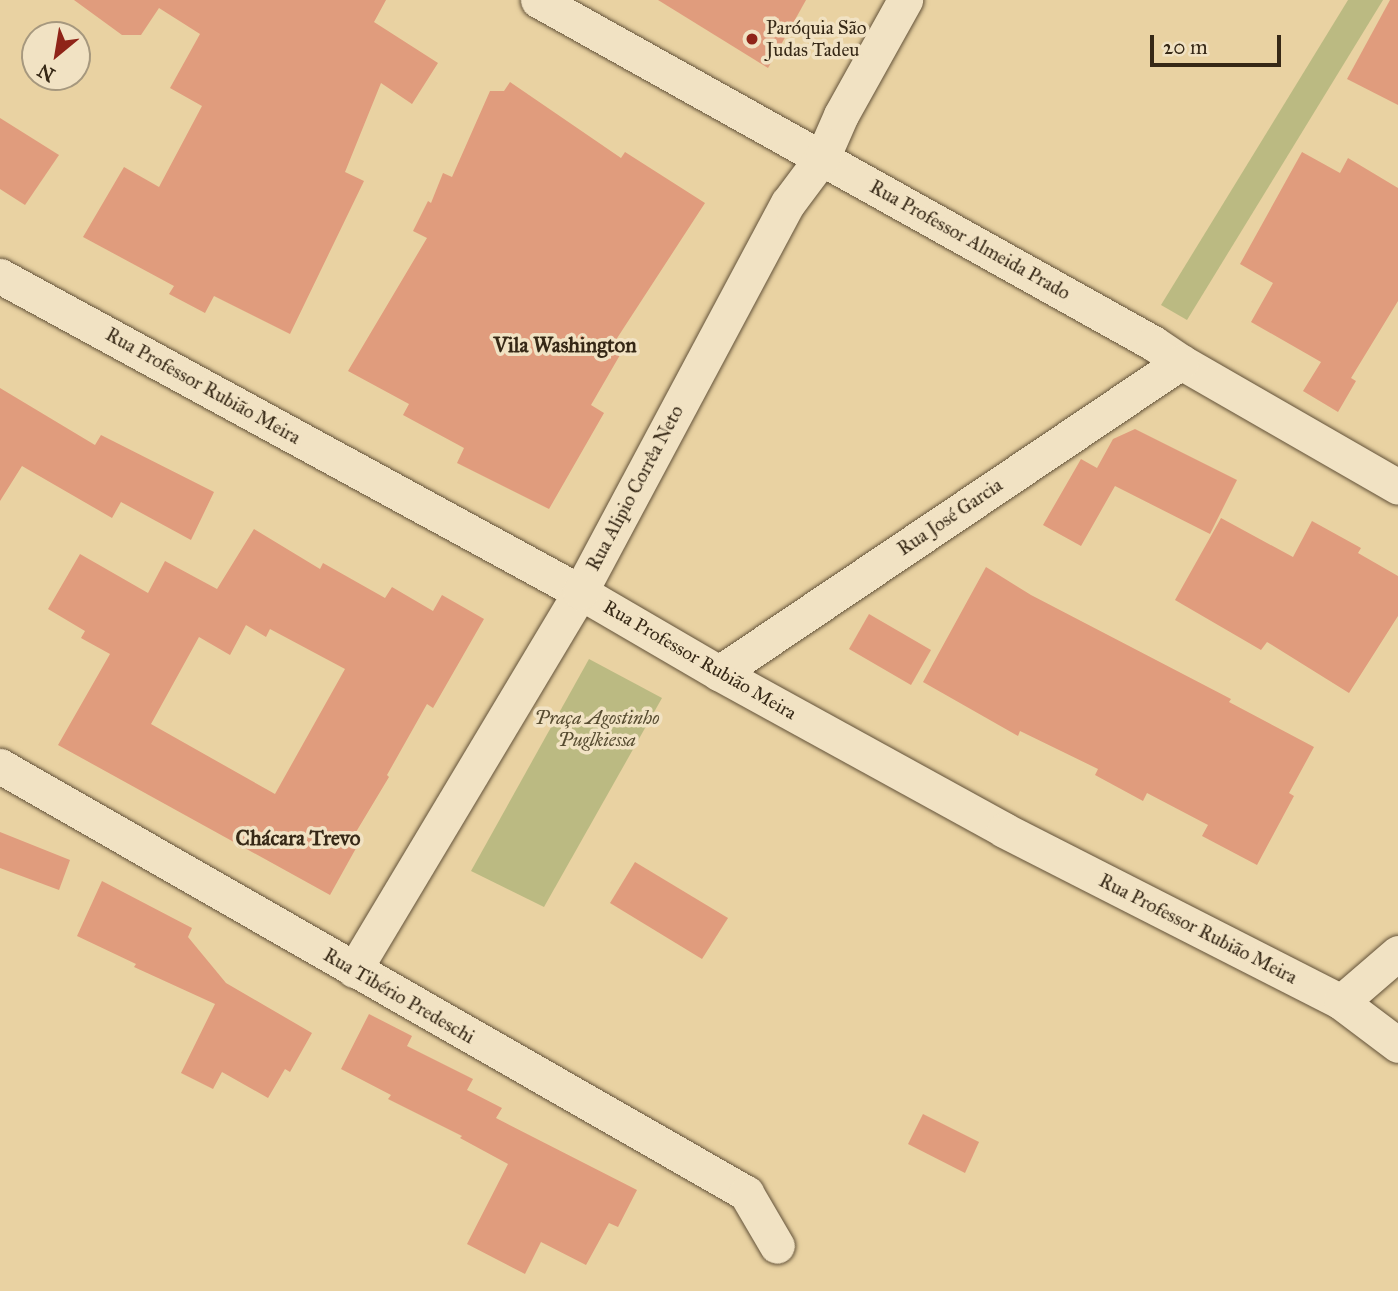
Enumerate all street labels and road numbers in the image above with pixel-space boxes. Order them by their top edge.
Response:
street label: Rua Professor Almeida Prado [866,175,1074,305]
street label: Rua Professor Rubião Meira [102,323,304,449]
street label: Rua Alipio Corrêa Neto [582,401,688,575]
street label: Rua José Garcia [893,474,1007,560]
street label: Rua Professor Rubião Meira [599,595,801,725]
street label: Rua Professor Rubião Meira [1095,869,1301,989]
street label: Rua Tibério Predeschi [319,943,479,1049]

